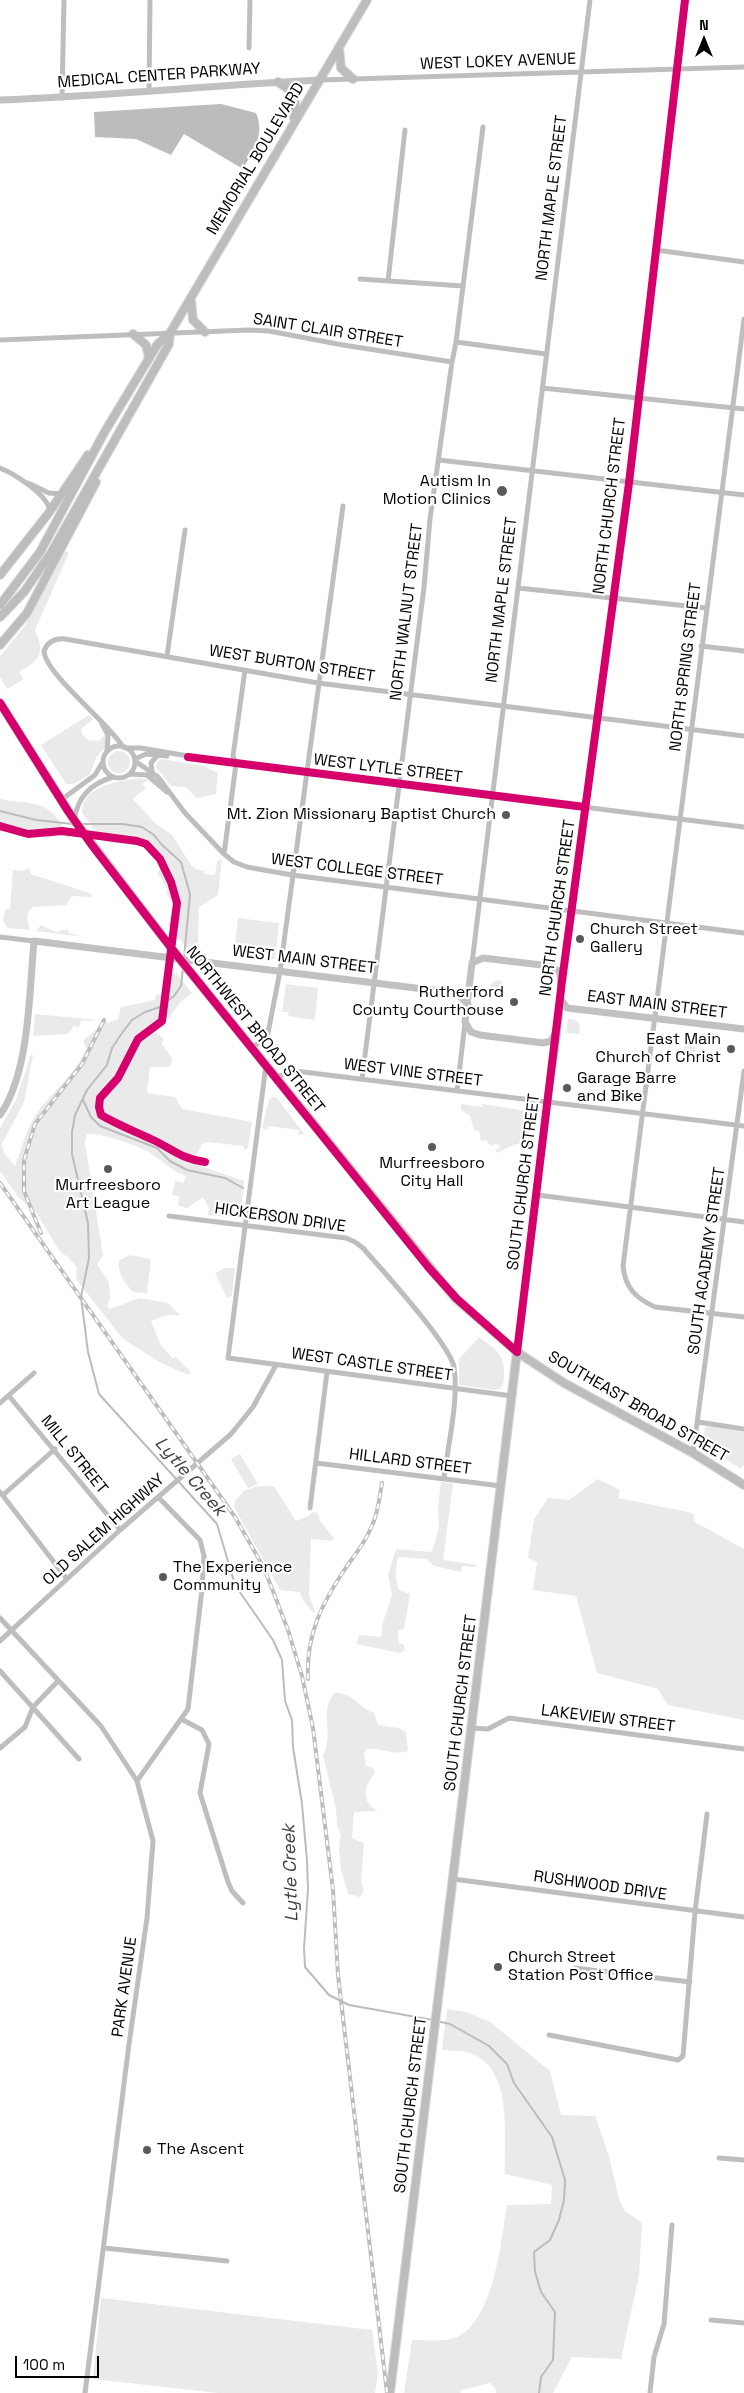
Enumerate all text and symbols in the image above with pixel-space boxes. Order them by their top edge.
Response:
north arrow [679,15,729,65]
text: N [699,16,709,34]
street label: WEST LOKEY AVENUE [420,50,576,74]
street label: MEDICAL CENTER PARKWAY [57,59,261,93]
street label: MEMORIAL BOULEVARD [203,80,309,238]
street label: NORTH MAPLE STREET [532,114,572,282]
street label: SAINT CLAIR STREET [252,310,404,352]
street label: NORTH CHURCH STREET [590,417,630,595]
place label: Autism In Motion Clinics [383,472,491,510]
marker: Autism In Motion Clinics [495,484,509,498]
street label: NORTH MAPLE STREET [482,516,522,684]
street label: NORTH WALNUT STREET [387,522,427,702]
street label: NORTH SPRING STREET [666,581,706,753]
street label: WEST BURTON STREET [208,641,376,687]
street label: WEST LYTLE STREET [312,750,464,788]
place label: Mt. Zion Missionary Baptist Church [227,805,496,825]
marker: Mt. Zion Missionary Baptist Church [500,809,512,821]
street label: NORTH CHURCH STREET [536,819,580,997]
street label: WEST COLLEGE STREET [270,850,444,890]
place label: Church Street Gallery [590,920,698,958]
marker: Church Street Gallery [574,933,586,945]
street label: WEST MAIN STREET [231,942,377,978]
street label: NORTHWEST BROAD STREET [182,943,328,1117]
place label: Rutherford County Courthouse [352,983,504,1021]
street label: EAST MAIN STREET [586,987,728,1023]
marker: Rutherford County Courthouse [508,996,520,1008]
place label: East Main Church of Christ [596,1030,721,1068]
marker: East Main Church of Christ [725,1043,737,1055]
street label: WEST VINE STREET [343,1055,483,1091]
place label: Garage Barre and Bike [577,1069,676,1107]
marker: Garage Barre and Bike [561,1082,573,1094]
street label: SOUTH CHURCH STREET [504,1093,544,1271]
marker: Murfreesboro City Hall [426,1141,438,1153]
place label: Murfreesboro City Hall [379,1154,485,1192]
marker: Murfreesboro Art League [102,1163,114,1175]
street label: SOUTH ACADEMY STREET [684,1166,730,1356]
place label: Murfreesboro Art League [55,1176,161,1214]
street label: HICKERSON DRIVE [213,1199,347,1237]
street label: WEST CASTLE STREET [290,1344,454,1386]
street label: SOUTHEAST BROAD STREET [544,1347,732,1467]
street label: MILL STREET [36,1412,112,1498]
water label: Lytle Creek [150,1433,230,1521]
street label: HILLARD STREET [348,1445,472,1479]
street label: OLD SALEM HIGHWAY [39,1470,169,1590]
place label: The Experience Community [173,1558,292,1596]
marker: The Experience Community [157,1571,169,1583]
street label: SOUTH CHURCH STREET [441,1614,481,1792]
street label: LAKEVIEW STREET [540,1701,676,1737]
water label: Lytle Creek [279,1824,303,1922]
street label: RUSHWOOD DRIVE [532,1867,668,1905]
street label: PARK AVENUE [108,1936,142,2038]
place label: Church Street Station Post Office [508,1948,653,1986]
marker: Church Street Station Post Office [492,1961,504,1973]
street label: SOUTH CHURCH STREET [391,2016,431,2194]
place label: The Ascent [157,2140,244,2160]
marker: The Ascent [141,2144,153,2156]
scale bar [18,2346,101,2378]
text: 100 m [23,2355,65,2374]

